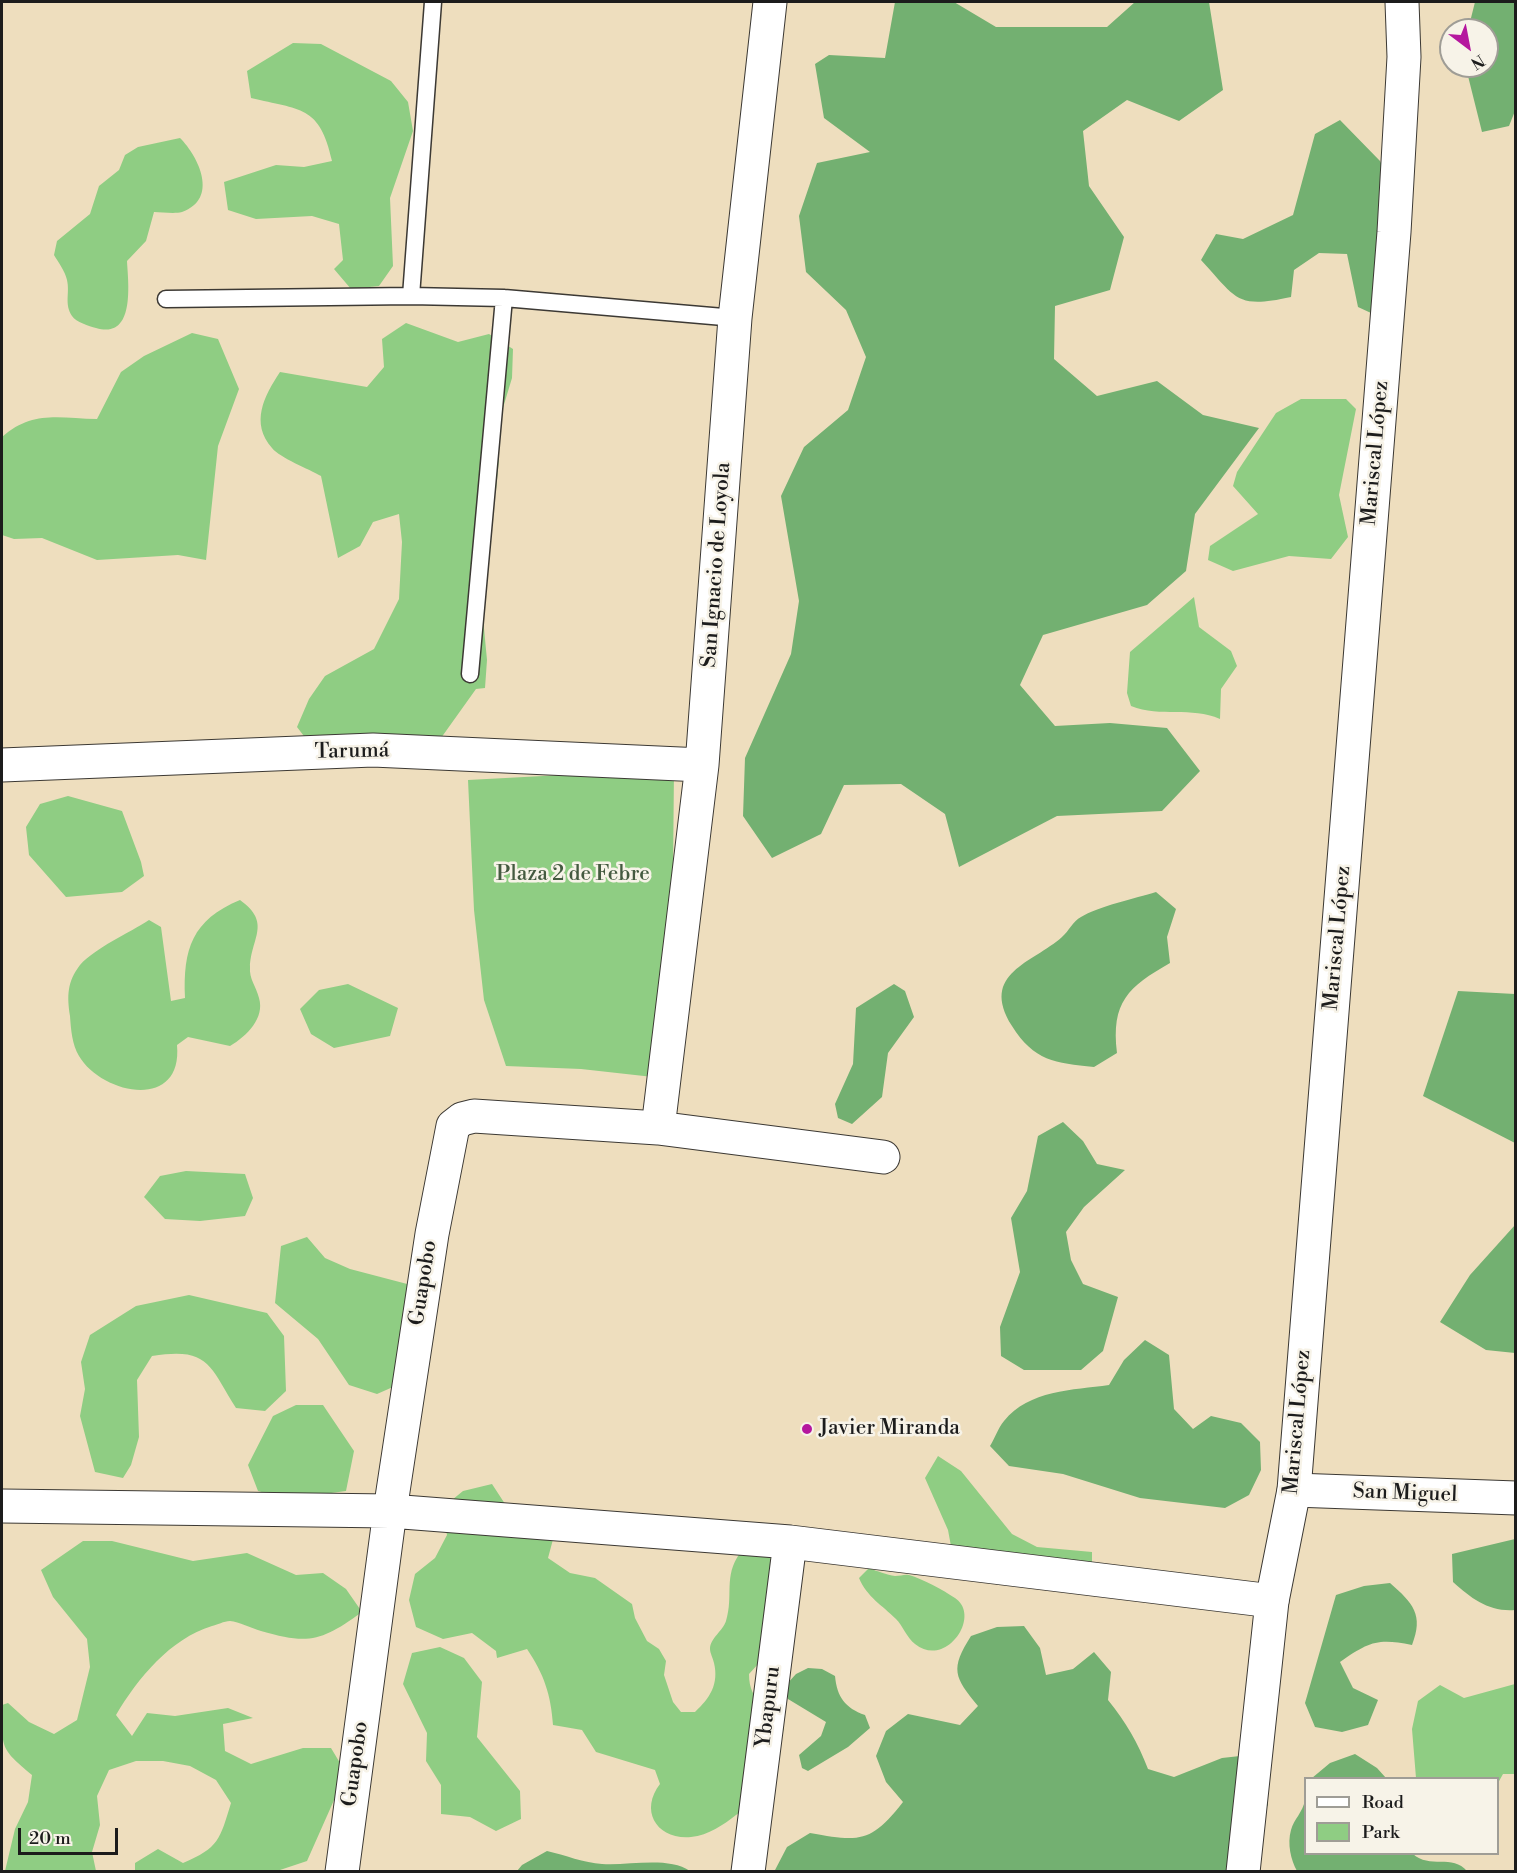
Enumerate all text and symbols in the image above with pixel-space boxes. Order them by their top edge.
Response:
north arrow [1439,18,1499,78]
text: N [1467,50,1488,73]
street label: Mariscal López [1357,380,1395,526]
street label: San Ignacio de Loyola [697,462,737,668]
street label: Tarumá [314,739,390,765]
park label: Plaza 2 de Febre [496,862,650,888]
street label: Mariscal López [1319,865,1357,1011]
street label: Guapobo [405,1239,443,1327]
street label: Mariscal López [1279,1349,1317,1495]
place label: Javier Miranda [819,1416,960,1442]
marker: Javier Miranda [800,1422,814,1436]
street label: San Miguel [1352,1480,1458,1508]
street label: Ybapuru [751,1665,787,1749]
street label: Guapobo [338,1720,374,1808]
legend [1304,1777,1499,1855]
text: Road [1362,1791,1404,1814]
scale bar [21,1816,122,1854]
text: Park [1362,1821,1399,1844]
text: 20 m [29,1827,71,1850]

